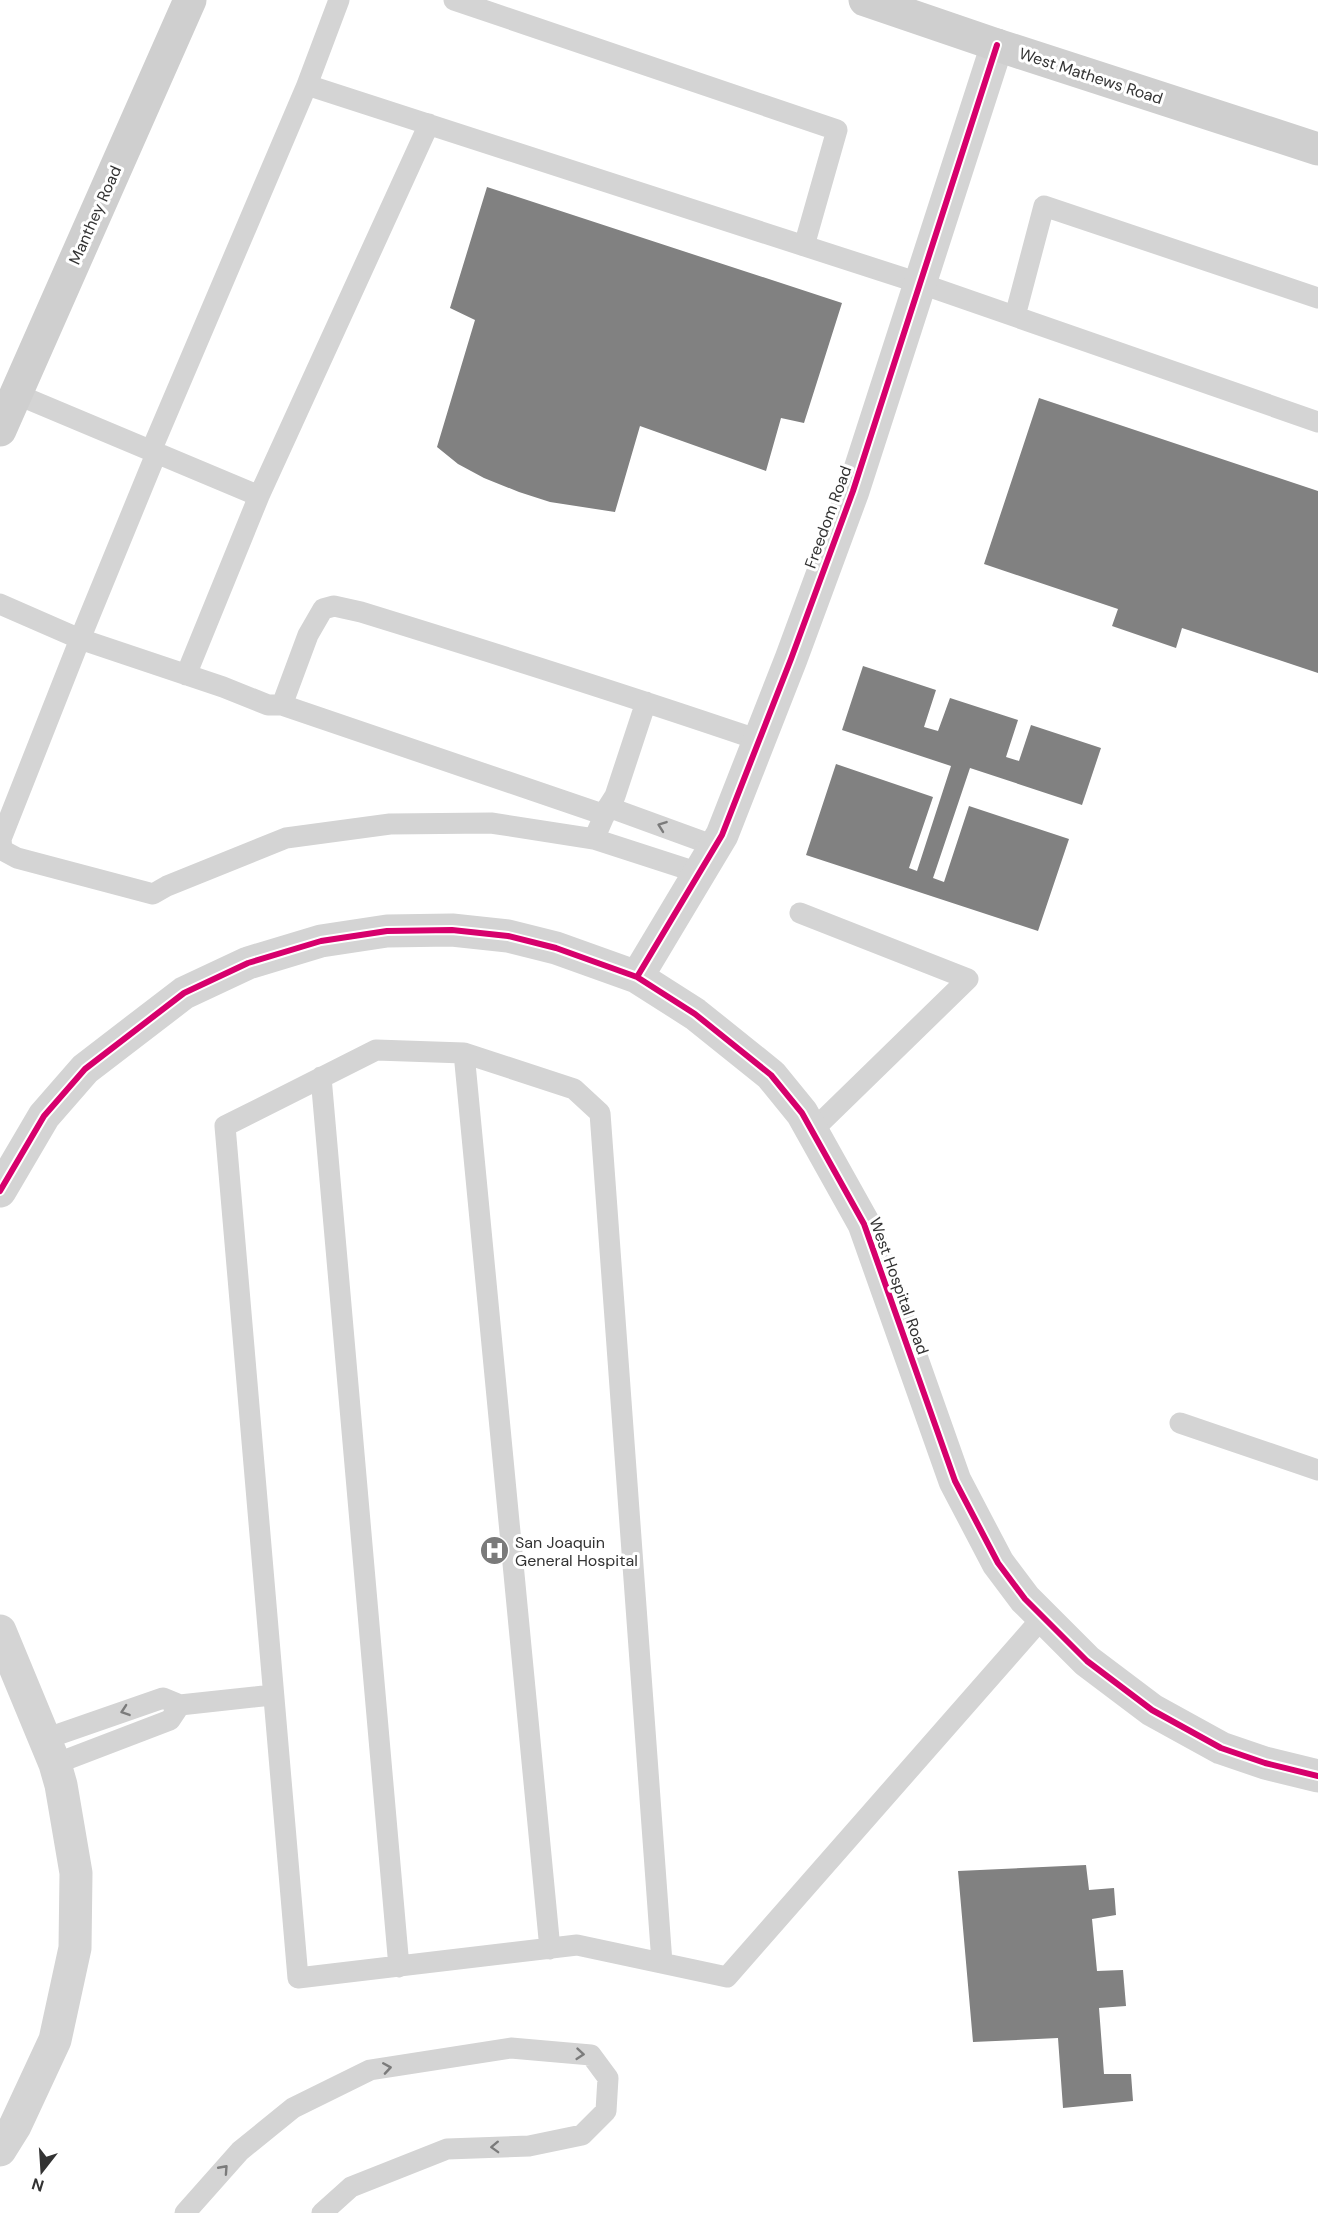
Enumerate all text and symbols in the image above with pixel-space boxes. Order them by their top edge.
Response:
street label: West Mathews Road [1016,43,1166,109]
street label: Manthey Road [64,162,126,268]
street label: Freedom Road [800,463,856,571]
one-way arrow [657,821,668,833]
street label: West Hospital Road [864,1215,934,1357]
place label: San Joaquin General Hospital [515,1532,638,1571]
hospital icon: San Joaquin General Hospital [478,1535,510,1567]
one-way arrow [120,1703,131,1716]
one-way arrow [575,2047,584,2060]
one-way arrow [382,2062,391,2074]
north arrow [12,2141,72,2201]
one-way arrow [491,2141,500,2153]
one-way arrow [217,2165,228,2176]
text: N [29,2173,46,2197]

